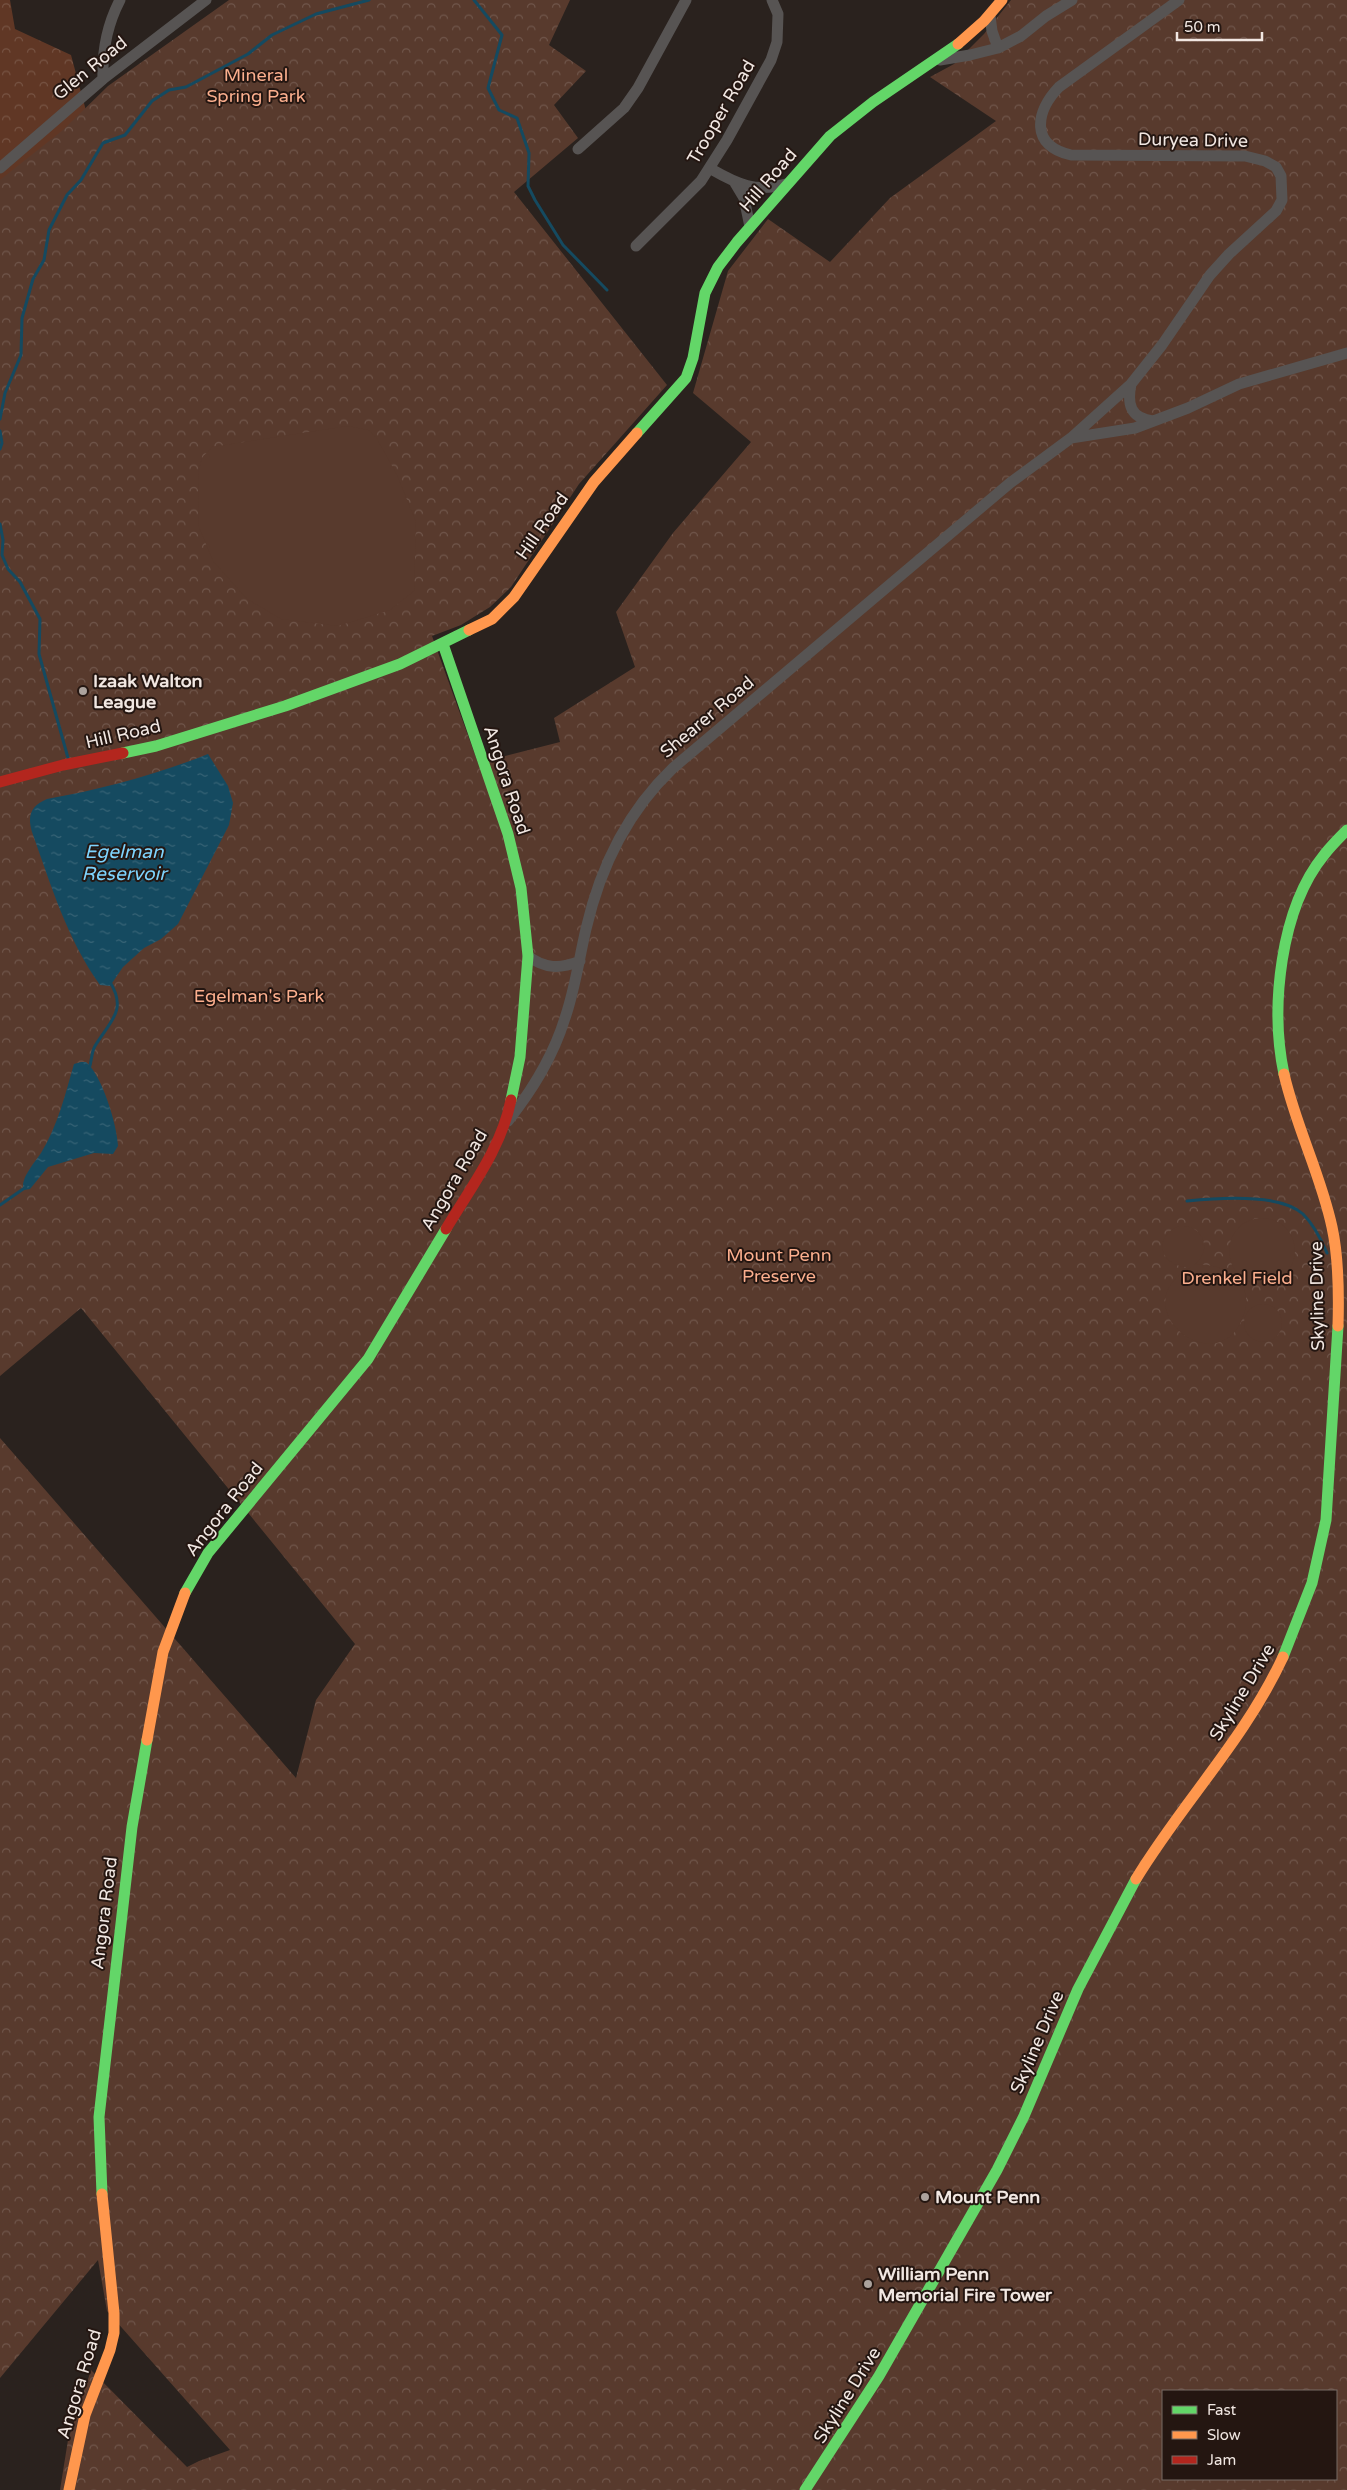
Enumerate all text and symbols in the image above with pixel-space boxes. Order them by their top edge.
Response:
scale bar [1177,10,1262,42]
text: 50 m [1184,18,1221,36]
street label: Glen Road [48,31,132,105]
street label: Trooper Road [682,56,760,168]
park label: Mineral Spring Park [206,64,306,107]
street label: Duryea Drive [1138,128,1248,152]
street label: Hill Road [735,144,801,216]
street label: Hill Road [511,488,573,564]
place label: Izaak Walton League [93,670,203,713]
street label: Shearer Road [656,671,758,763]
marker: Izaak Walton League [77,685,89,697]
street label: Hill Road [83,715,163,753]
street label: Angora Road [479,723,535,837]
water label: Egelman Reservoir [82,841,169,885]
park label: Egelman's Park [194,985,324,1007]
street label: Angora Road [416,1125,492,1235]
street label: Skyline Drive [1305,1241,1329,1351]
park label: Mount Penn Preserve [726,1244,832,1287]
park label: Drenkel Field [1181,1267,1293,1289]
street label: Angora Road [180,1458,268,1560]
street label: Skyline Drive [1204,1639,1280,1745]
street label: Angora Road [86,1855,122,1971]
street label: Skyline Drive [1005,1987,1069,2097]
place label: Mount Penn [935,2186,1040,2208]
marker: Mount Penn [919,2191,931,2203]
place label: William Penn Memorial Fire Tower [878,2263,1053,2306]
marker: William Penn Memorial Fire Tower [862,2278,874,2290]
street label: Angora Road [52,2327,106,2441]
street label: Skyline Drive [809,2343,885,2447]
legend [1162,2390,1337,2480]
text: Fast [1207,2401,1237,2419]
text: Slow [1207,2426,1241,2444]
text: Jam [1207,2451,1236,2469]

